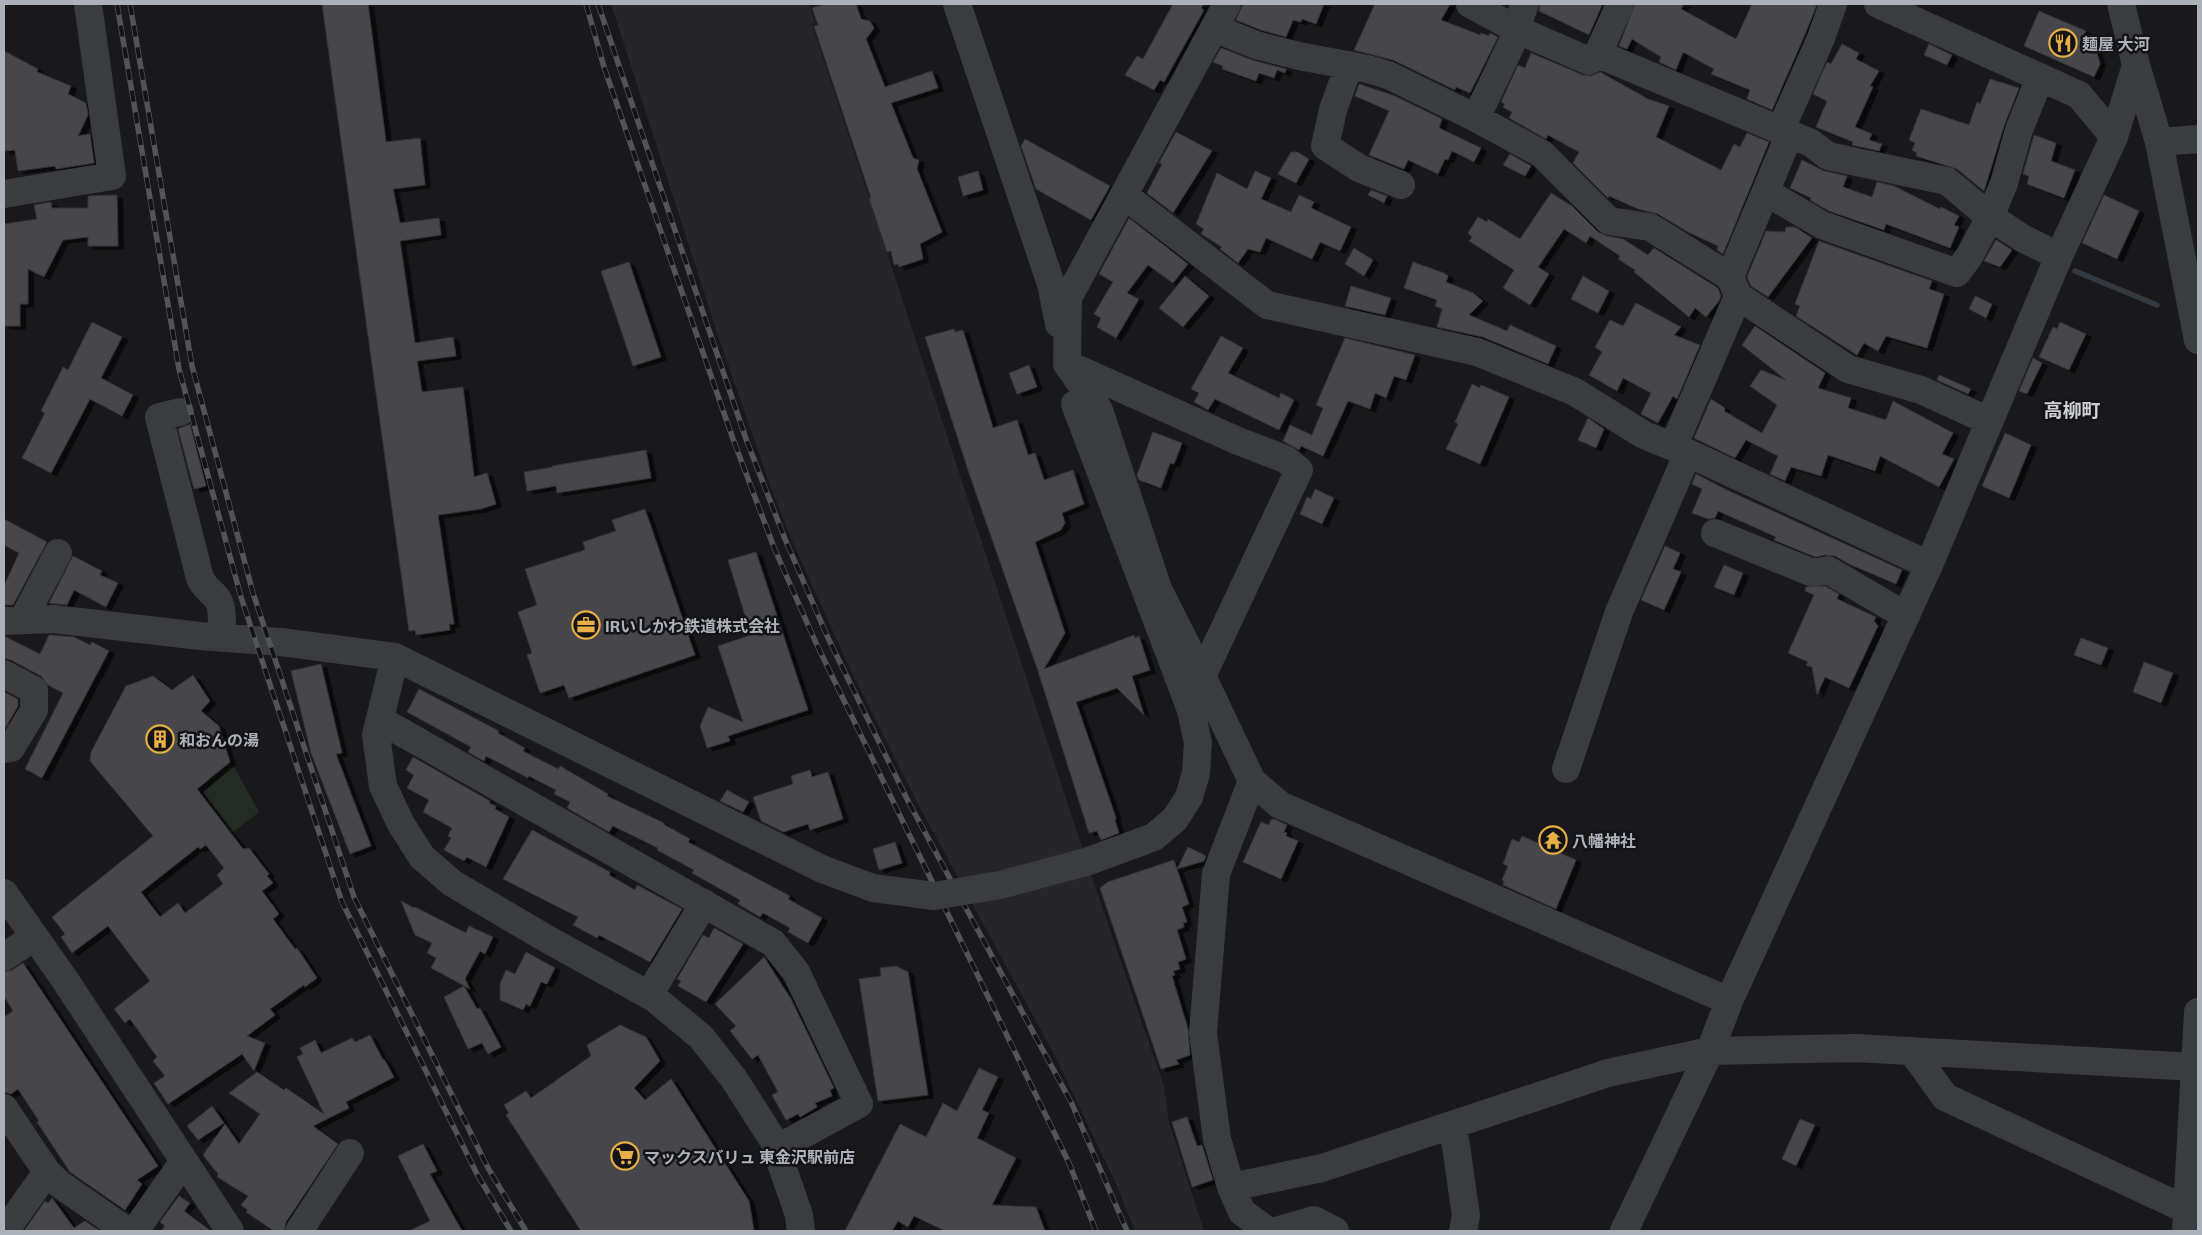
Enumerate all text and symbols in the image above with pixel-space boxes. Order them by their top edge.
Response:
restaurant icon: 麺屋 大河 [2048,28,2078,58]
place label: 麺屋 大河 [2082,34,2149,53]
district label: 高柳町 [2043,398,2101,421]
office icon: IRいしかわ鉄道株式会社 [571,610,601,640]
place label: IRいしかわ鉄道株式会社 [605,616,780,635]
building icon: 和おんの湯 [145,724,175,754]
place label: 和おんの湯 [179,730,259,749]
temple icon: 八幡神社 [1538,825,1568,855]
place label: 八幡神社 [1572,831,1636,850]
supermarket icon: マックスバリュ 東金沢駅前店 [610,1141,640,1171]
place label: マックスバリュ 東金沢駅前店 [644,1147,855,1166]

